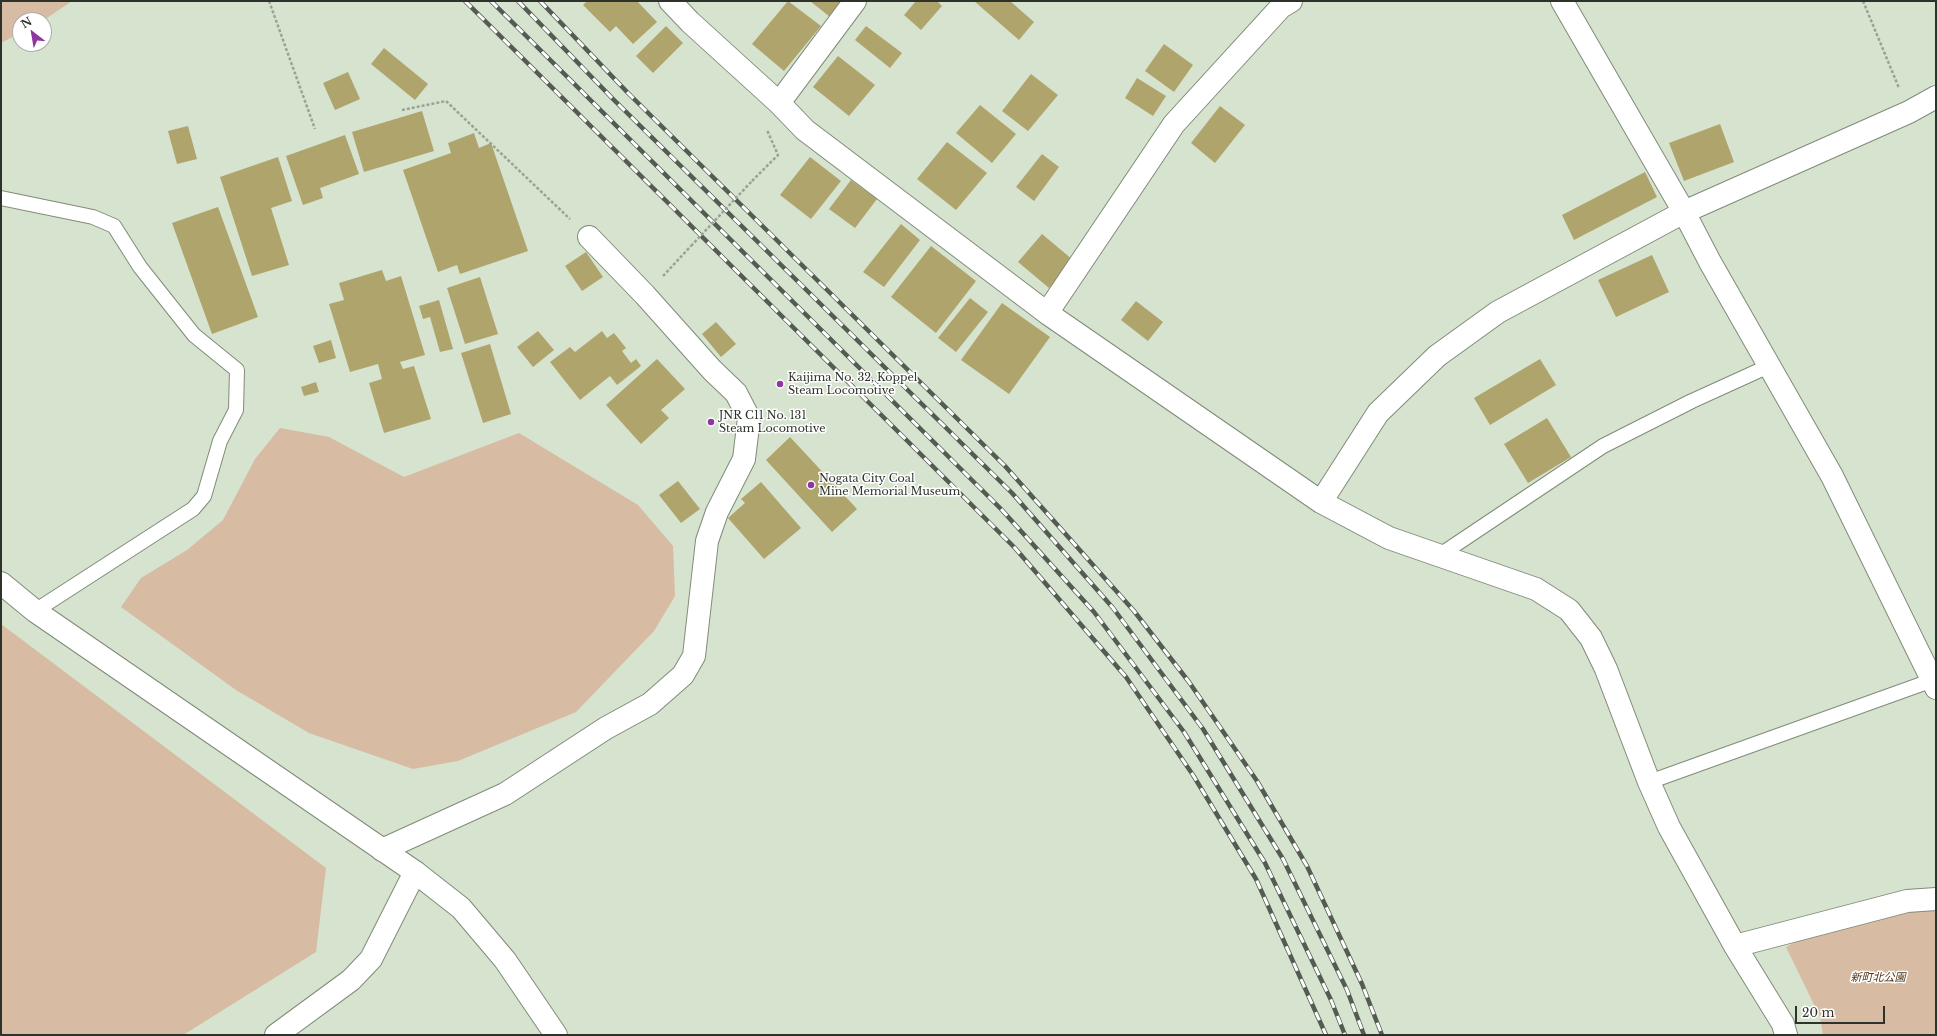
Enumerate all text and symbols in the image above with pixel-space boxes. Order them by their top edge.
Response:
north arrow [12,12,52,52]
text: N [18,14,34,31]
place label: Kaijima No. 32, Koppel Steam Locomotive [788,371,917,397]
marker: Kaijima No. 32, Koppel Steam Locomotive [775,379,785,389]
place label: JNR C11 No. 131 Steam Locomotive [719,409,825,435]
marker: JNR C11 No. 131 Steam Locomotive [706,417,716,427]
place label: Nogata City Coal Mine Memorial Museum [819,472,960,498]
marker: Nogata City Coal Mine Memorial Museum [806,480,816,490]
park label: 新町北公園 [1851,971,1905,985]
scale bar [1797,998,1887,1024]
text: 20 m [1802,1005,1834,1020]

